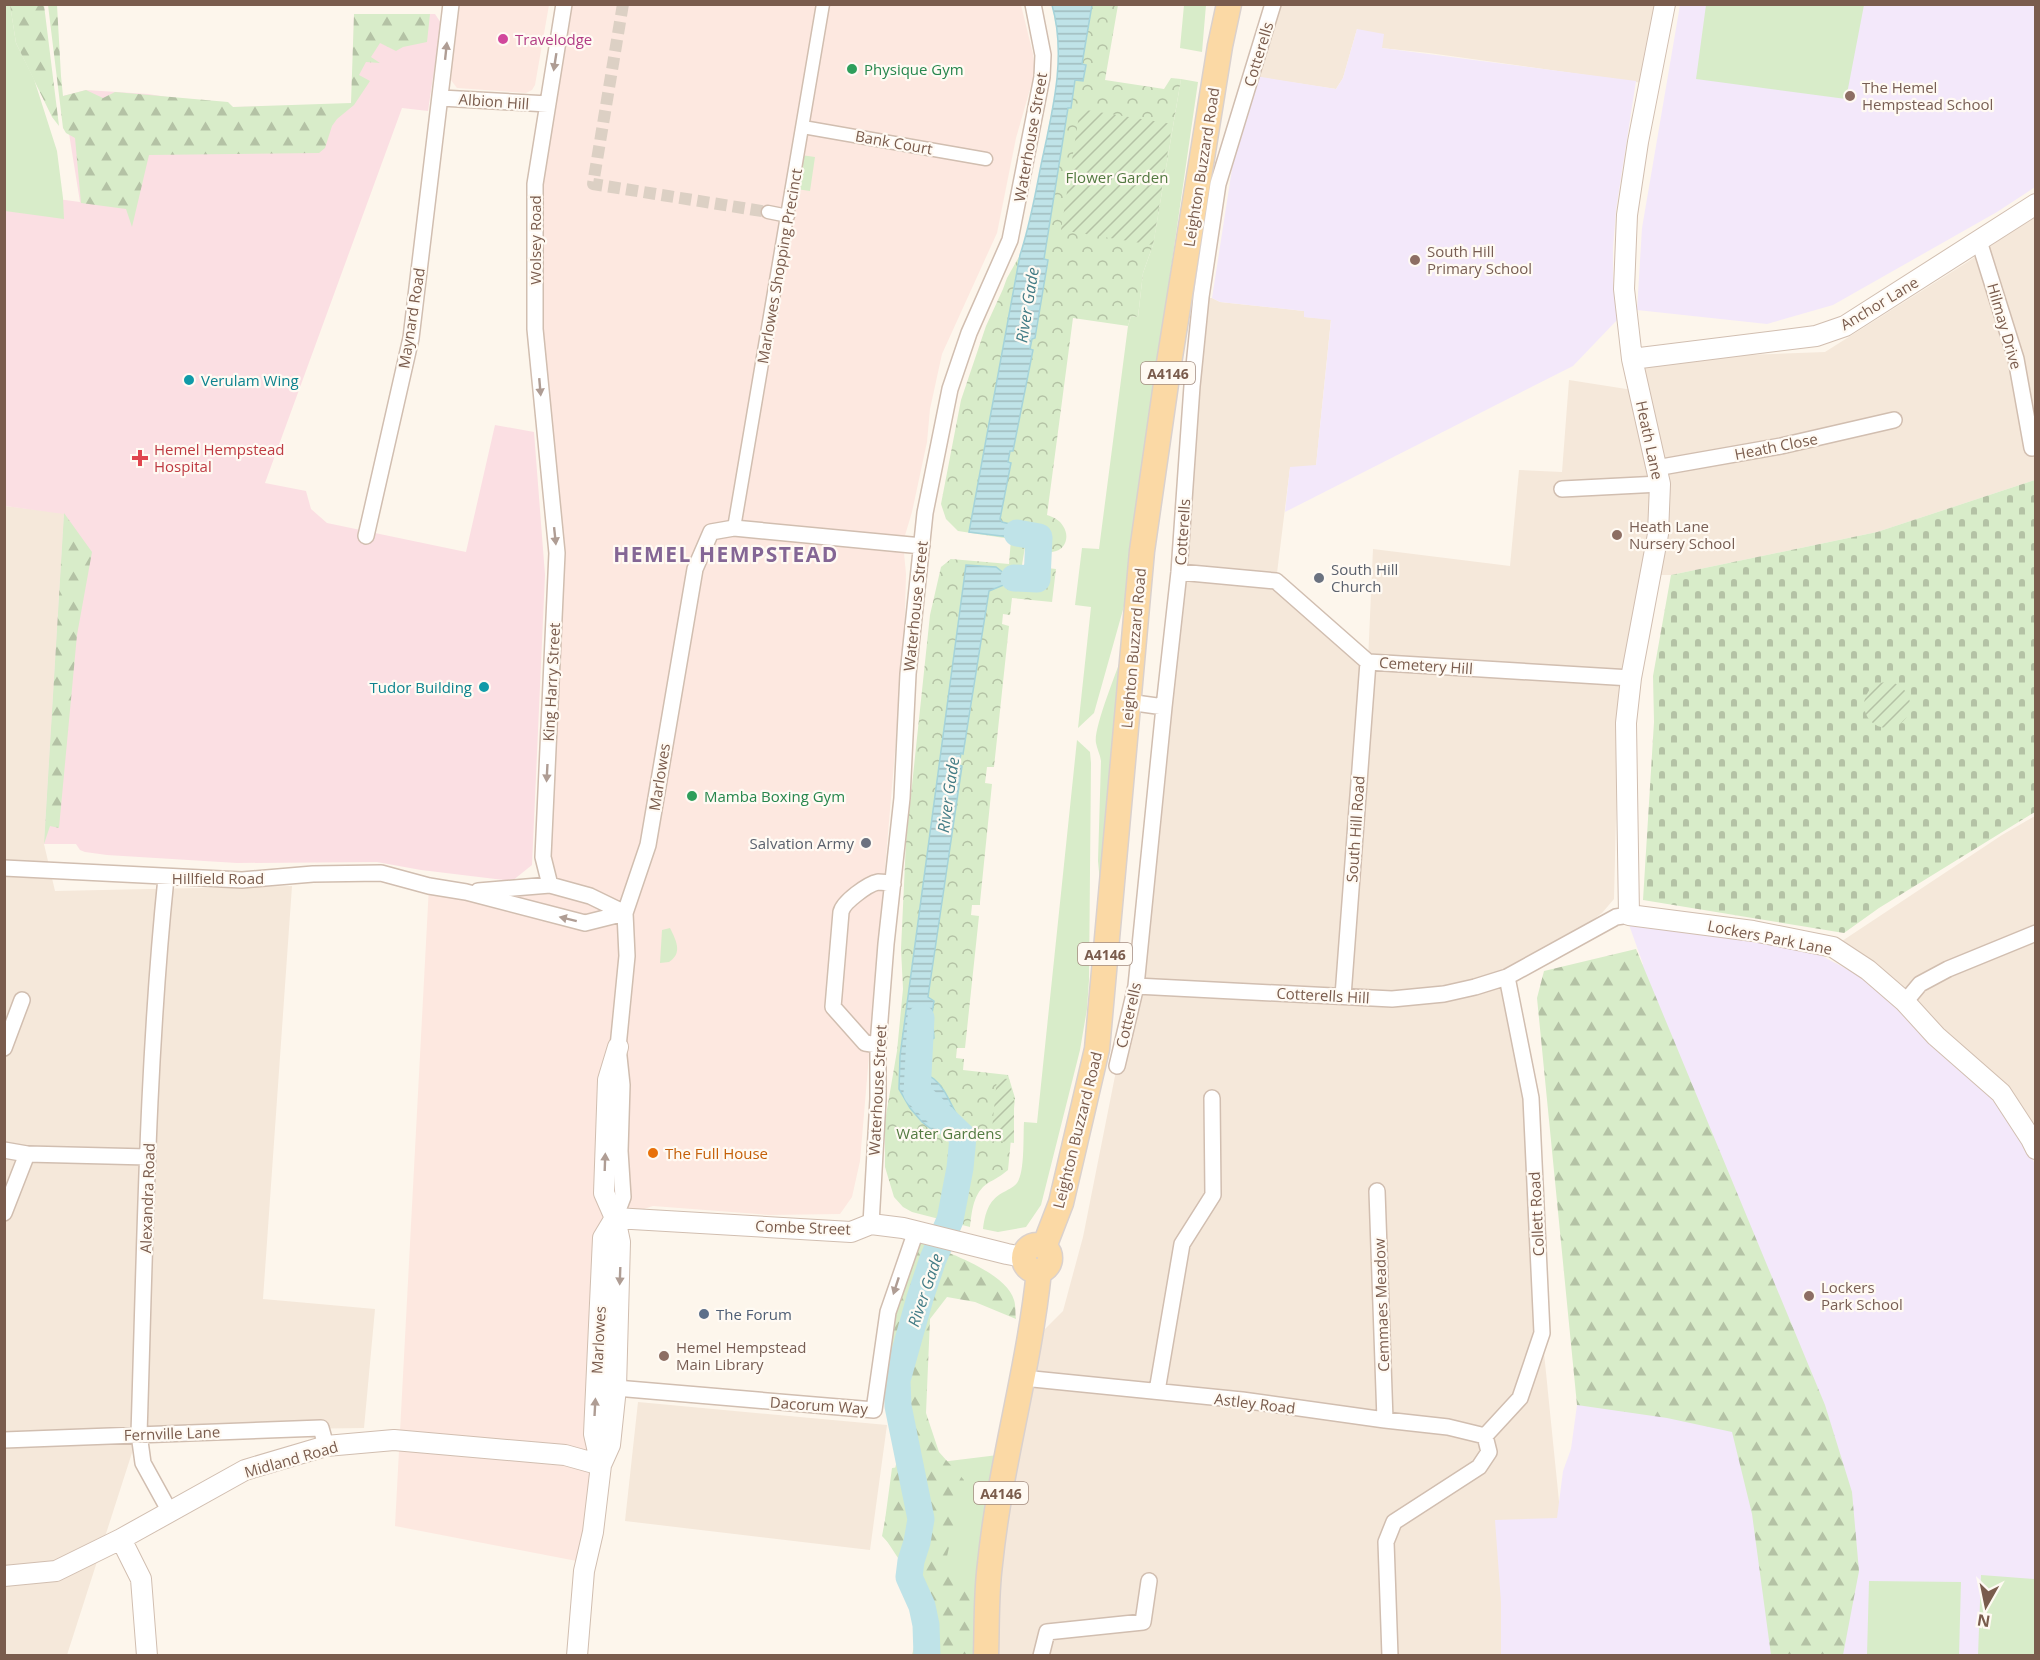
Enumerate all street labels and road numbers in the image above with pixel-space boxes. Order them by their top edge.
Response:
street label: Cotterells [1239,19,1277,89]
street label: Waterhouse Street [1009,71,1051,203]
street label: Leighton Buzzard Road [1179,86,1223,248]
street label: Albion Hill [458,89,530,113]
street label: Bank Court [854,125,934,159]
street label: Marlowes Shopping Precinct [752,167,806,365]
street label: Wolsey Road [525,195,545,285]
street label: Maynard Road [393,266,429,370]
street label: Anchor Lane [1836,272,1922,334]
street label: Hilmay Drive [1983,280,2027,372]
road number: A4146 [1141,362,1195,384]
street label: Heath Lane [1632,399,1668,481]
street label: Heath Close [1733,428,1819,464]
street label: Cotterells [1170,498,1194,566]
street label: Waterhouse Street [898,540,932,672]
street label: Leighton Buzzard Road [1116,567,1150,729]
street label: King Harry Street [538,622,564,742]
street label: Cemetery Hill [1378,652,1474,678]
street label: Marlowes [644,742,674,812]
street label: South Hill Road [1341,775,1369,883]
street label: Hillfield Road [172,868,264,888]
street label: Lockers Park Lane [1706,915,1834,959]
road number: A4146 [1078,943,1132,965]
street label: Cotterells [1111,980,1145,1050]
street label: Cotterells Hill [1276,983,1370,1007]
street label: Waterhouse Street [864,1024,890,1156]
street label: Leighton Buzzard Road [1048,1049,1106,1211]
street label: Alexandra Road [135,1142,159,1254]
street label: Collett Road [1524,1171,1548,1257]
street label: Combe Street [755,1215,851,1239]
street label: Cemmaes Meadow [1369,1238,1393,1372]
street label: Marlowes [586,1306,610,1374]
street label: Astley Road [1213,1388,1297,1418]
street label: Dacorum Way [769,1392,869,1418]
street label: Fernville Lane [123,1421,221,1445]
street label: Midland Road [242,1436,340,1482]
road number: A4146 [974,1482,1028,1504]

